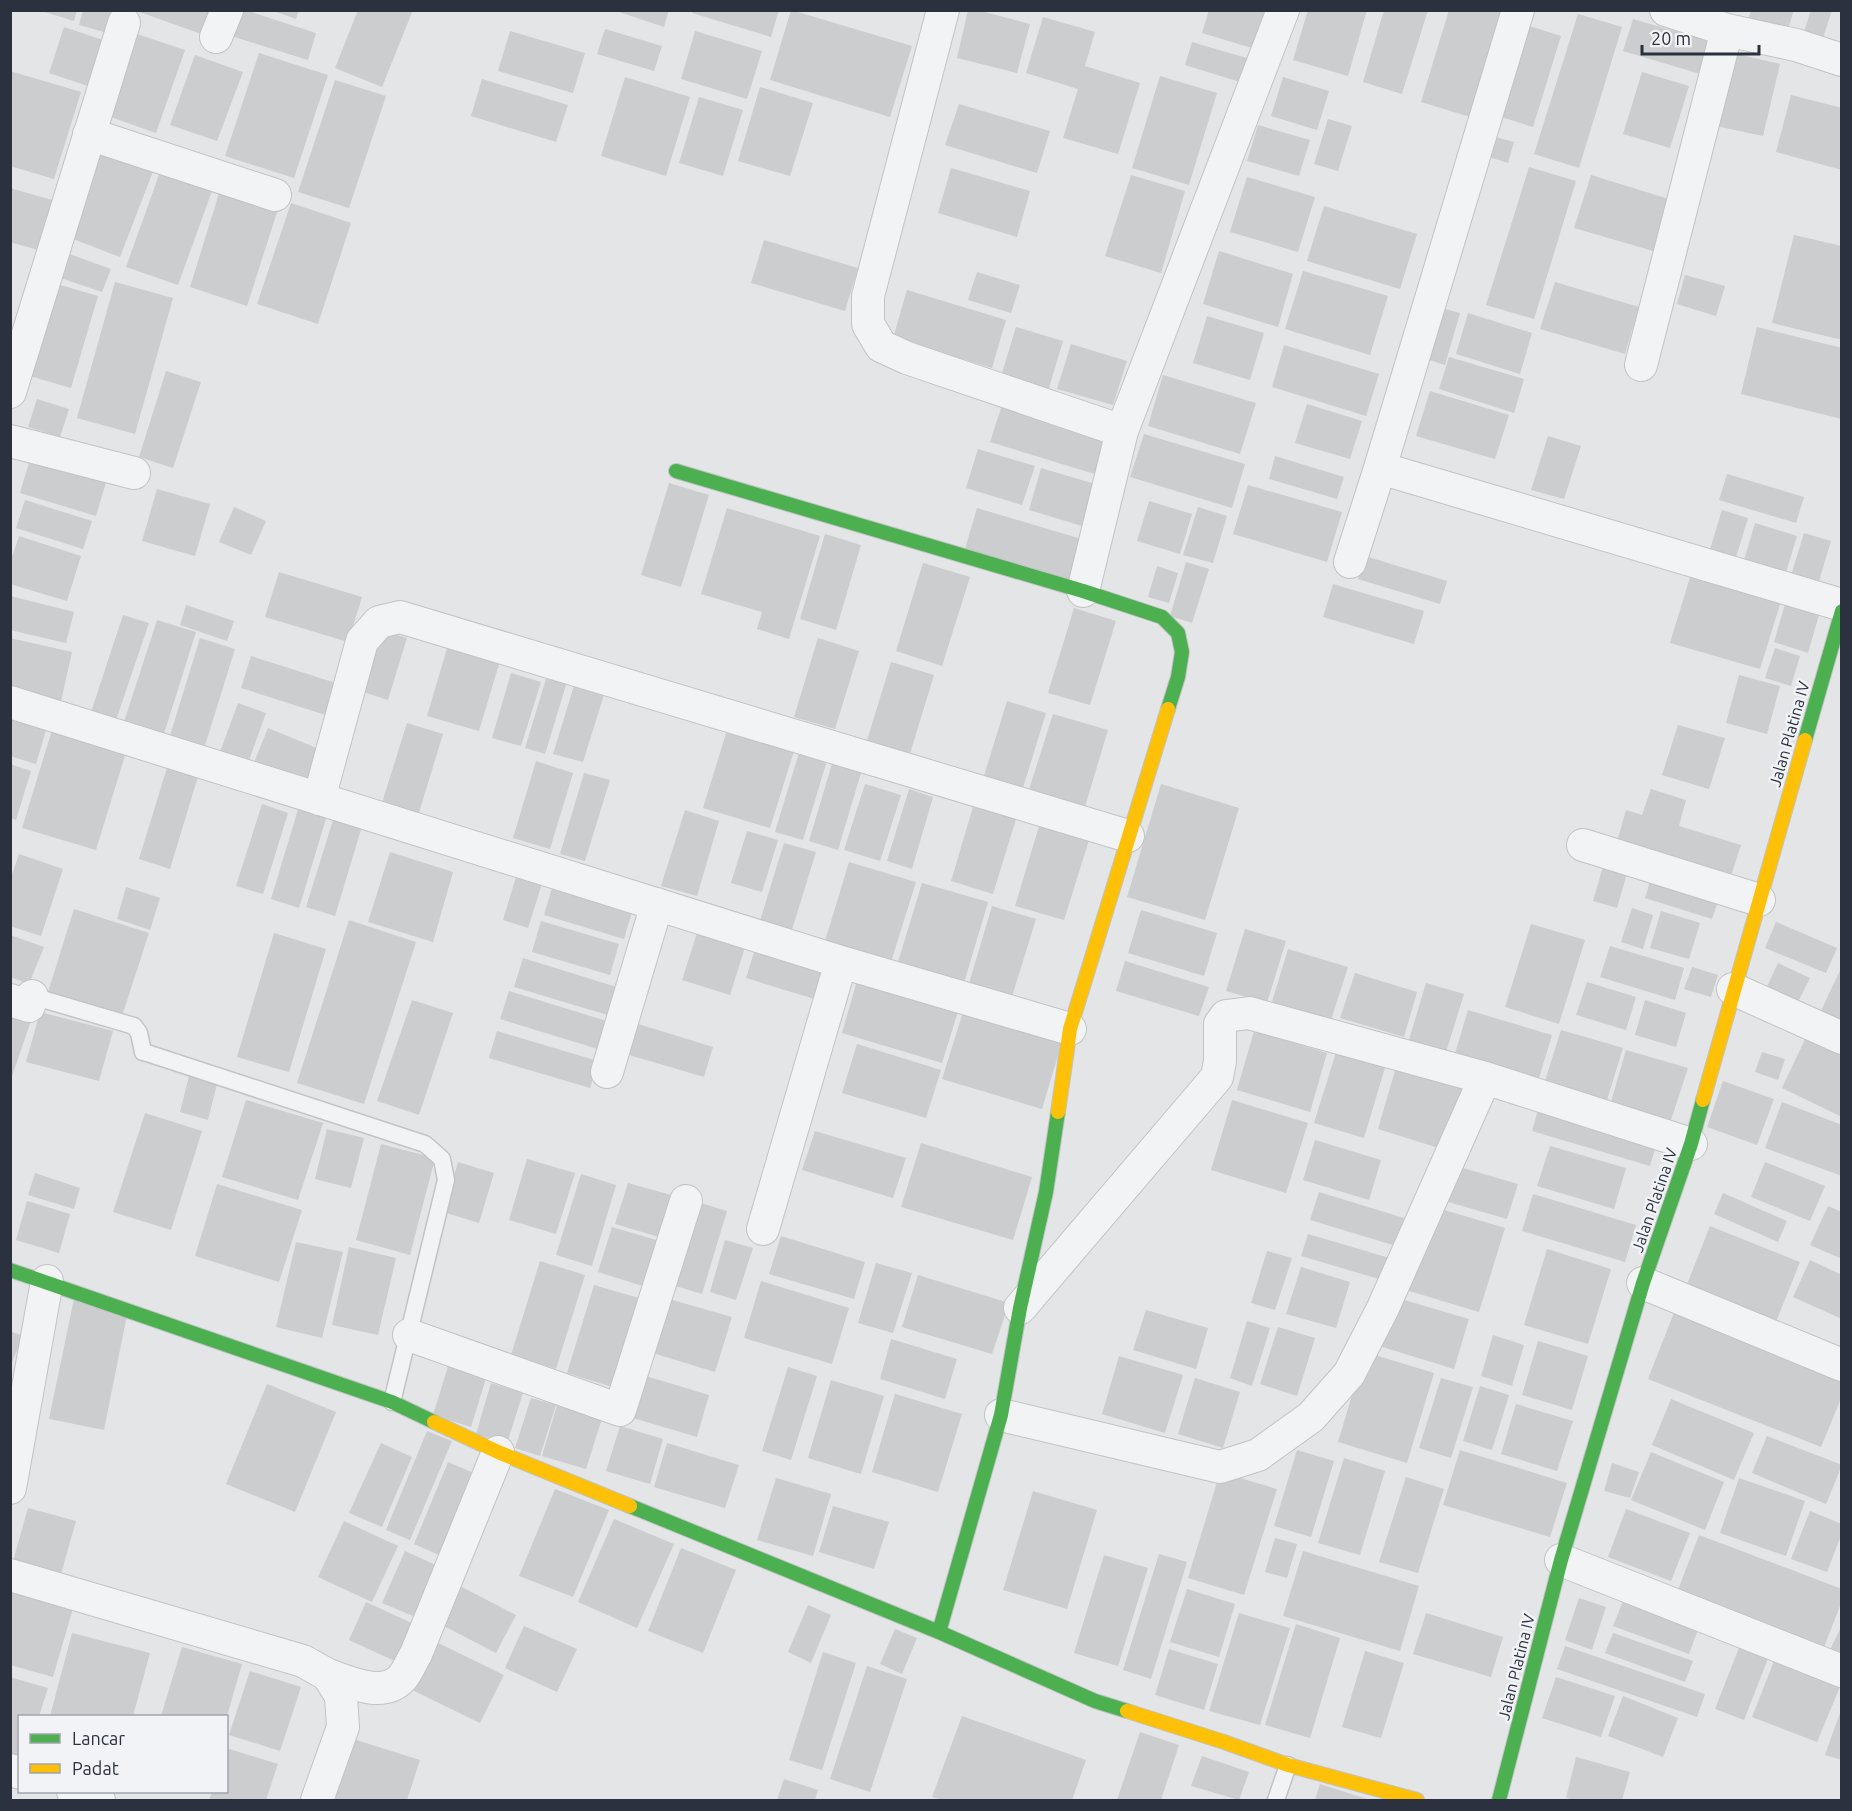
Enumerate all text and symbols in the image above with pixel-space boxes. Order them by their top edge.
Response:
scale bar [1642,18,1759,56]
text: 20 m [1651,28,1691,48]
street label: Jalan Platina IV [1765,679,1813,789]
street label: Jalan Platina IV [1628,1146,1680,1254]
street label: Jalan Platina IV [1494,1612,1538,1722]
legend [18,1715,228,1793]
text: Lancar [72,1728,125,1748]
text: Padat [72,1758,119,1778]

